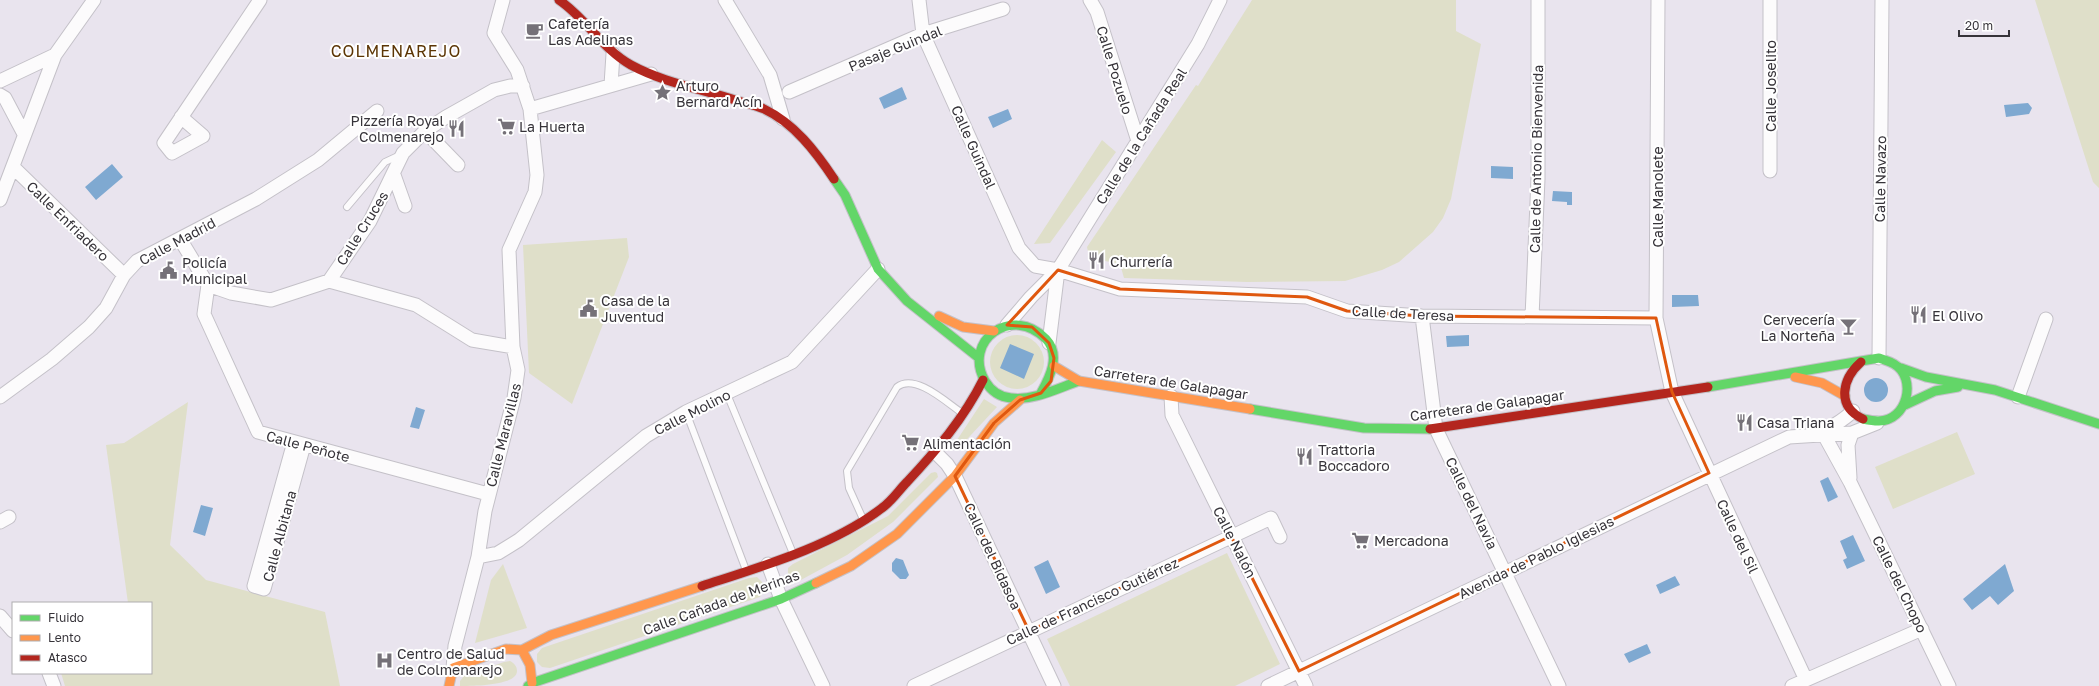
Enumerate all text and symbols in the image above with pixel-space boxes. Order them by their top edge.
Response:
scale bar [1959,12,2009,38]
place label: Cafetería Las Adelinas [548,15,633,48]
text: 20 m [1965,18,1993,33]
cafe icon: Cafetería Las Adelinas [525,21,545,41]
street label: Pasaje Guindal [846,22,944,74]
street label: Calle Pozuelo [1093,24,1137,116]
street label: Calle Joselito [1762,40,1779,132]
district label: COLMENAREJO [331,41,461,61]
street label: Calle de la Cañada Real [1092,65,1190,207]
street label: Calle de Antonio Bienvenida [1526,65,1546,253]
place label: Arturo Bernard Acín [676,77,762,110]
place icon: Arturo Bernard Acín [653,83,673,103]
street label: Calle Guindal [948,103,1000,191]
place label: Pizzería Royal Colmenarejo [351,112,444,145]
supermarket icon: La Huerta [496,116,516,136]
restaurant icon: Pizzería Royal Colmenarejo [447,118,467,138]
place label: La Huerta [519,118,585,135]
street label: Calle Navazo [1871,135,1889,223]
street label: Calle Manolete [1649,146,1666,248]
street label: Calle Enfriadero [23,177,113,265]
street label: Calle Cruces [332,188,392,268]
street label: Calle Madrid [136,214,218,268]
restaurant icon: Churrería [1087,251,1107,271]
place label: Churrería [1110,253,1173,270]
place label: Policía Municipal [182,254,247,287]
public building icon: Policía Municipal [159,260,179,280]
place label: Casa de la Juventud [601,292,670,325]
public building icon: Casa de la Juventud [578,298,598,318]
street label: Calle de Teresa [1351,302,1455,324]
restaurant icon: El Olivo [1909,305,1929,325]
place label: El Olivo [1932,307,1983,324]
place label: Cervecería La Norteña [1760,311,1835,344]
bar icon: Cervecería La Norteña [1838,317,1858,337]
street label: Carretera de Galapagar [1093,361,1250,403]
street label: Calle Maravillas [482,381,524,489]
street label: Calle Molino [651,385,733,439]
street label: Carretera de Galapagar [1409,386,1566,424]
restaurant icon: Casa Triana [1734,412,1754,432]
place label: Casa Triana [1757,414,1834,431]
street label: Calle Peñote [264,427,352,465]
supermarket icon: Alimentación [900,433,920,453]
place label: Alimentación [923,435,1011,452]
place label: Trattoria Boccadoro [1318,441,1390,474]
restaurant icon: Trattoria Boccadoro [1295,447,1315,467]
street label: Calle del Navia [1442,454,1502,552]
street label: Calle Albitana [259,488,299,584]
street label: Calle del Sil [1713,496,1763,576]
street label: Calle del Bidasoa [961,500,1025,612]
street label: Calle Nalón [1210,503,1260,581]
street label: Avenida de Pablo Iglesias [1456,512,1616,602]
supermarket icon: Mercadona [1351,530,1371,550]
place label: Mercadona [1374,532,1449,549]
street label: Calle del Chopo [1869,533,1931,635]
street label: Calle de Francisco Gutiérrez [1003,553,1181,649]
street label: Calle Cañada de Merinas [640,566,802,638]
legend [12,602,152,674]
text: Fluido [48,610,84,625]
text: Lento [48,630,81,645]
place label: Centro de Salud de Colmenarejo [397,645,505,678]
text: Atasco [48,650,87,665]
hospital icon: Centro de Salud de Colmenarejo [374,651,394,671]

